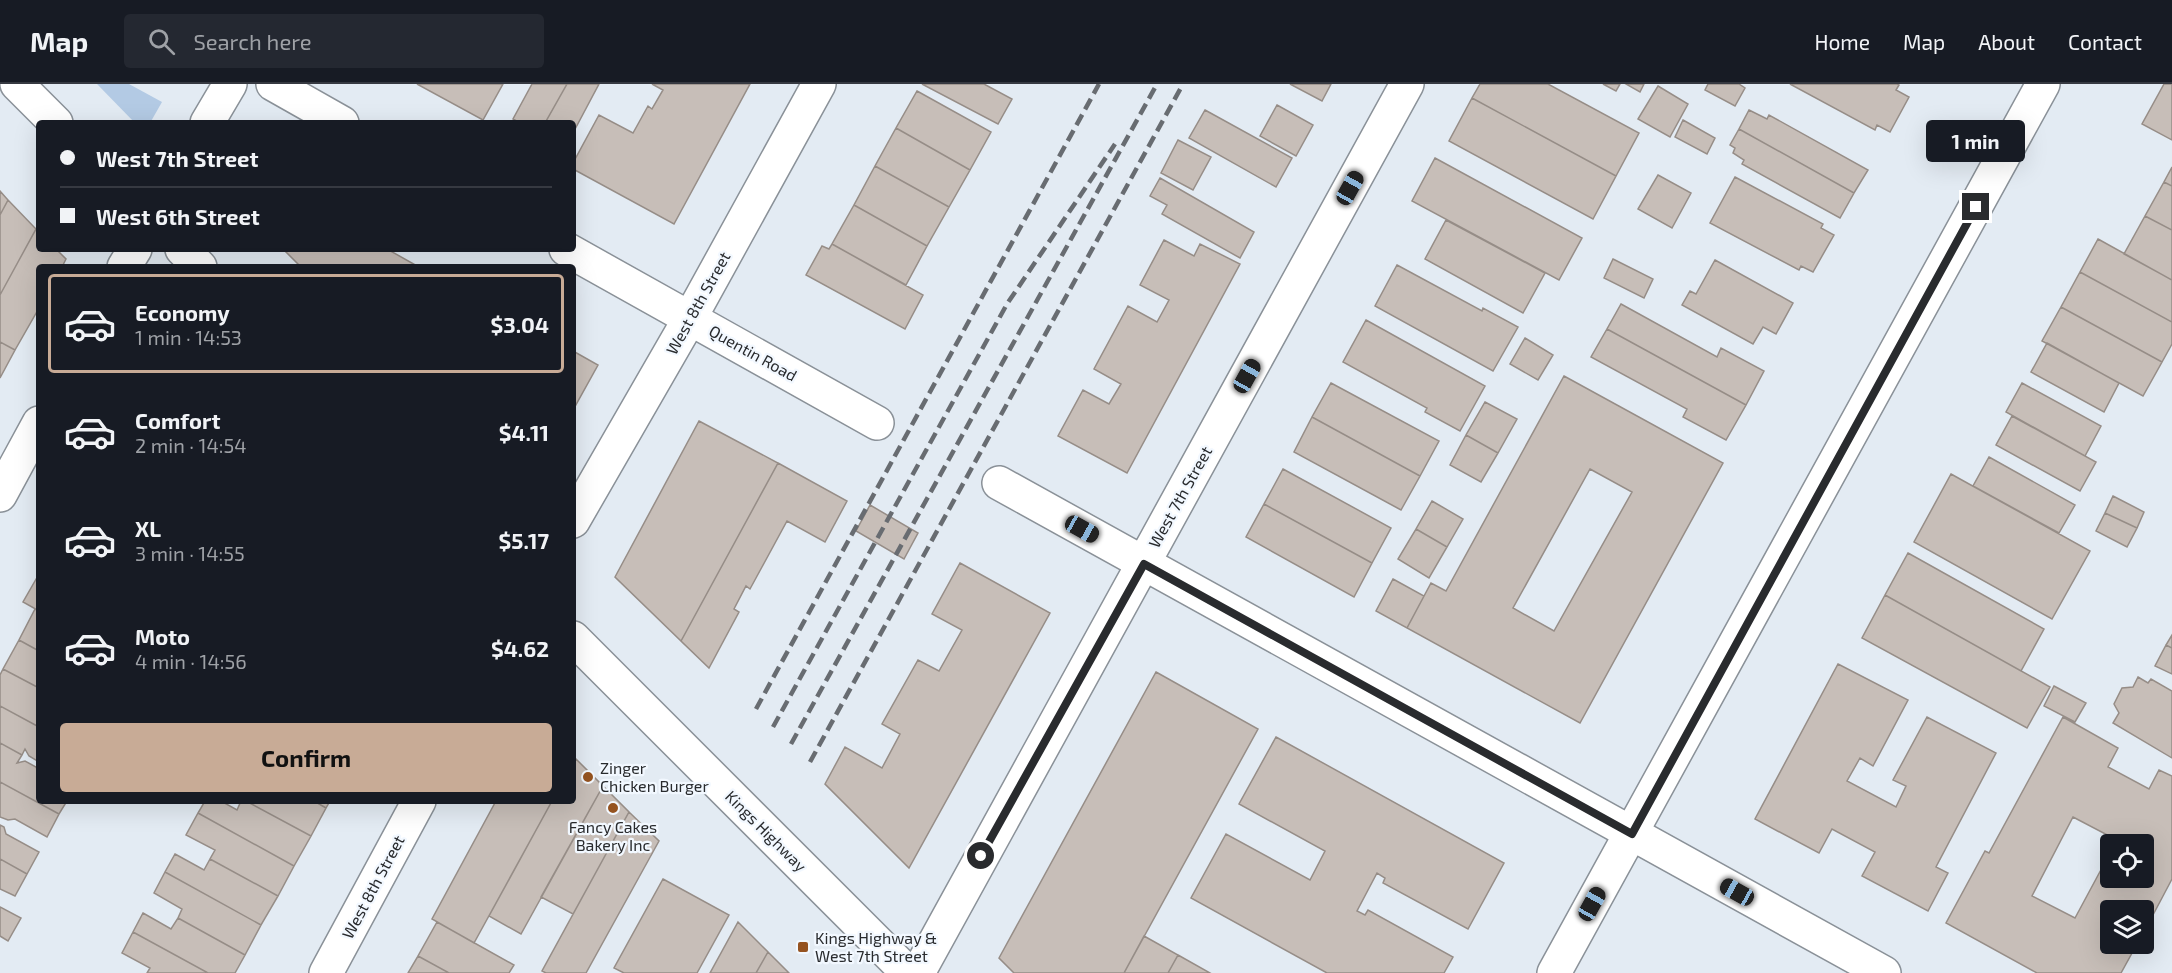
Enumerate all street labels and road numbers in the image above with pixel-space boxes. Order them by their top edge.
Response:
street label: West 8th Street [662,248,734,357]
street label: Quentin Road [706,321,800,385]
street label: West 7th Street [1144,443,1215,551]
street label: Kings Highway [722,786,811,875]
street label: West 8th Street [337,832,408,942]

